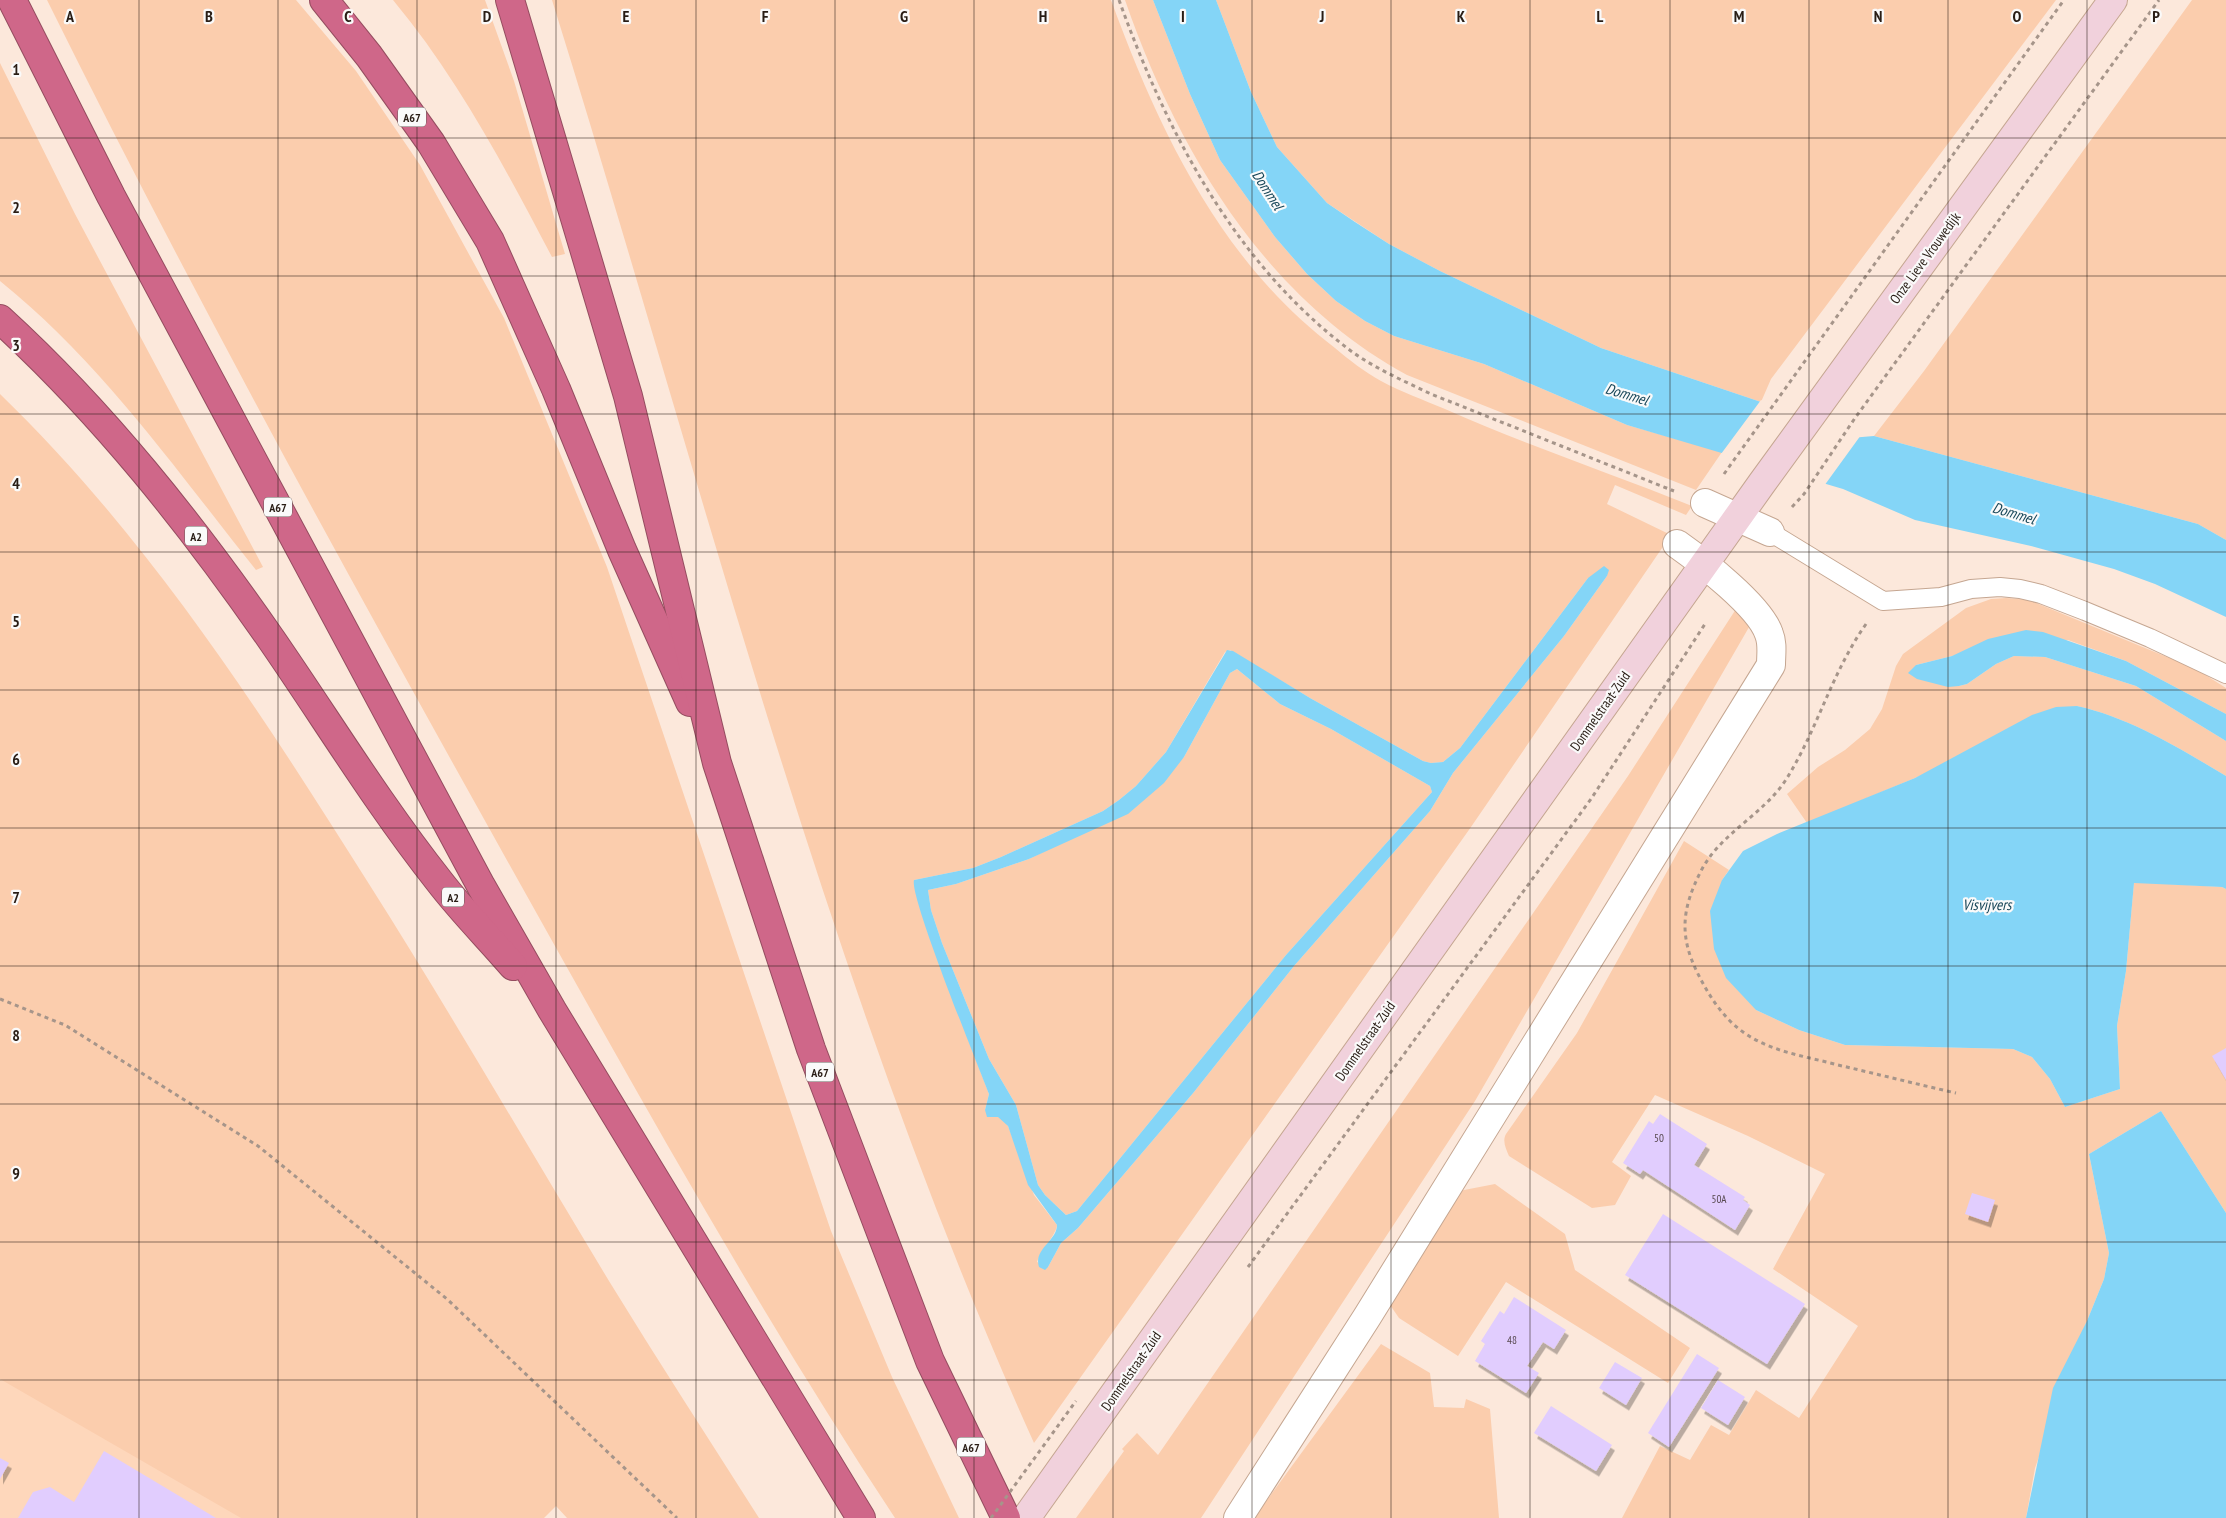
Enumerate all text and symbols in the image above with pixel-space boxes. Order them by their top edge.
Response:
text: A [65,6,75,26]
text: B [205,6,213,26]
text: C [344,6,352,26]
text: D [483,6,492,26]
text: E [623,6,630,26]
text: F [762,6,769,26]
text: G [900,6,908,26]
text: H [1039,6,1047,26]
text: I [1181,6,1185,26]
text: J [1319,6,1324,26]
text: K [1457,6,1466,26]
text: L [1597,6,1604,26]
text: M [1734,6,1744,26]
text: N [1874,6,1882,26]
text: O [2013,6,2022,26]
text: P [2152,6,2160,26]
text: 1 [12,59,20,79]
road number: A67 [398,108,426,126]
water label: Dommel [1248,167,1289,215]
text: 2 [12,197,20,217]
street label: Onze Lieve Vrouwedijk [1886,208,1965,307]
text: 3 [12,335,20,355]
water label: Dommel [1603,379,1652,410]
text: 4 [12,473,20,493]
road number: A67 [264,498,292,516]
water label: Dommel [1990,498,2039,529]
road number: A2 [185,526,207,546]
text: 5 [12,611,20,631]
street label: Dommelstraat-Zuid [1566,668,1634,754]
text: 6 [12,749,20,769]
text: 7 [12,887,20,907]
road number: A2 [442,888,464,906]
water label: Visvijvers [1963,895,2013,914]
street label: Dommelstraat-Zuid [1331,998,1399,1084]
text: 8 [12,1025,20,1045]
road number: A67 [806,1062,834,1082]
house number: 50 [1654,1131,1664,1145]
text: 9 [12,1163,20,1183]
house number: 50A [1711,1192,1727,1206]
street label: Dommelstraat-Zuid [1097,1328,1165,1414]
house number: 48 [1507,1333,1517,1347]
road number: A67 [957,1438,985,1456]

